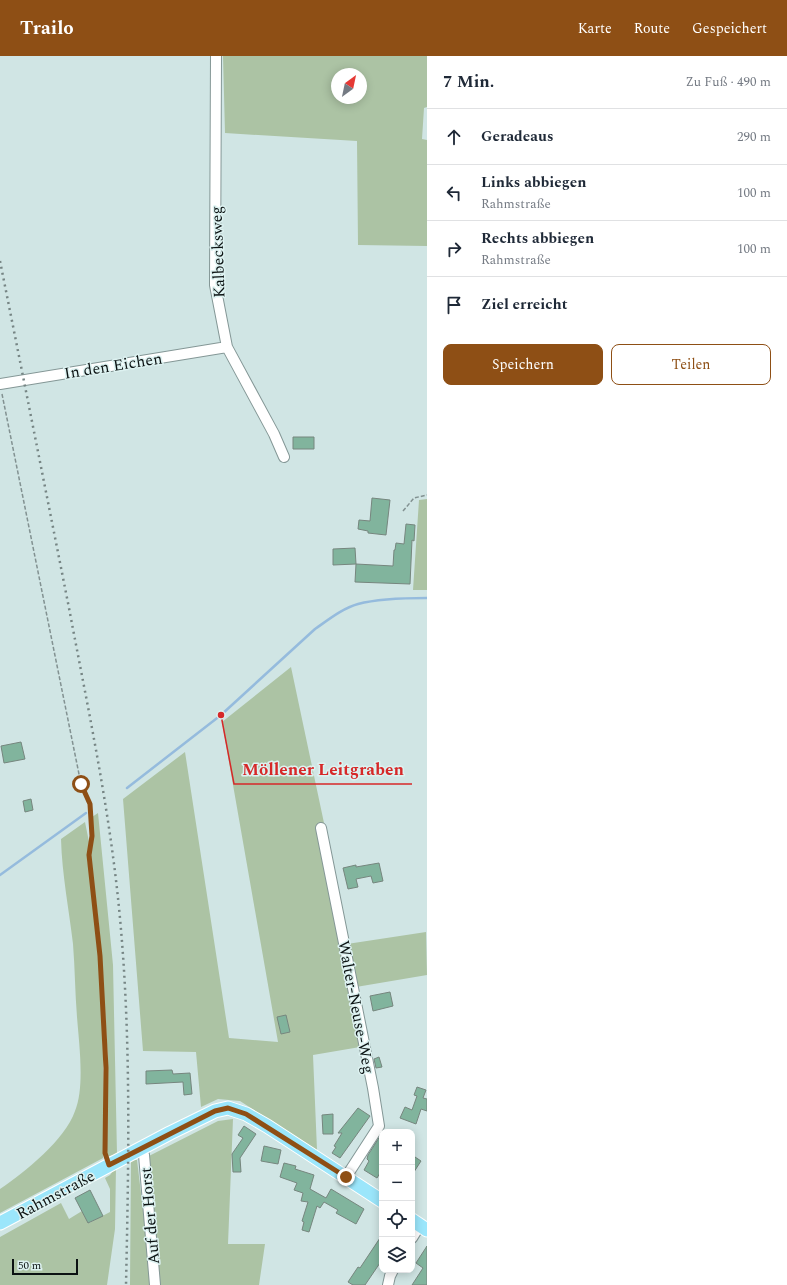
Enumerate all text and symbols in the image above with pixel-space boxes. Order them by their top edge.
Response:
text: Trailo [20,14,74,43]
text: Karte [578,18,612,39]
text: Route [634,18,670,39]
text: Gespeichert [692,18,767,39]
north arrow [331,68,367,104]
text: 7 Min. [443,69,494,95]
text: Zu Fuß · 490 m [685,72,771,92]
text: Geradeaus [481,125,553,148]
icon: ahead [443,126,465,148]
text: 290 m [737,127,771,147]
text: Links abbiegen [481,171,586,194]
icon: left [443,182,465,204]
text: 100 m [737,183,771,203]
text: Rahmstraße [481,194,551,214]
street label: Kalbecksweg [204,206,232,298]
text: Rechts abbiegen [481,227,594,250]
icon: right [443,238,465,260]
text: 100 m [737,239,771,259]
text: Rahmstraße [481,250,551,270]
text: Ziel erreicht [481,293,567,316]
icon: arrive [443,294,465,316]
button: Speichern [443,344,603,385]
button: Teilen [611,344,771,385]
street label: In den Eichen [62,346,164,386]
callout: Möllener Leitgraben [234,755,412,784]
text: Möllener Leitgraben [242,757,405,783]
route start [72,775,90,793]
street label: Walter-Neuse-Weg [331,939,381,1076]
map controls [379,1129,415,1273]
button: + [379,1129,415,1165]
street label: Rahmstraße [12,1164,99,1226]
button: − [379,1165,415,1201]
street label: Auf der Horst [134,1166,166,1266]
route end [337,1168,355,1186]
button: locate [379,1201,415,1237]
button: layers [379,1237,415,1273]
scale bar [12,1257,78,1276]
text: 50 m [18,1257,41,1274]

